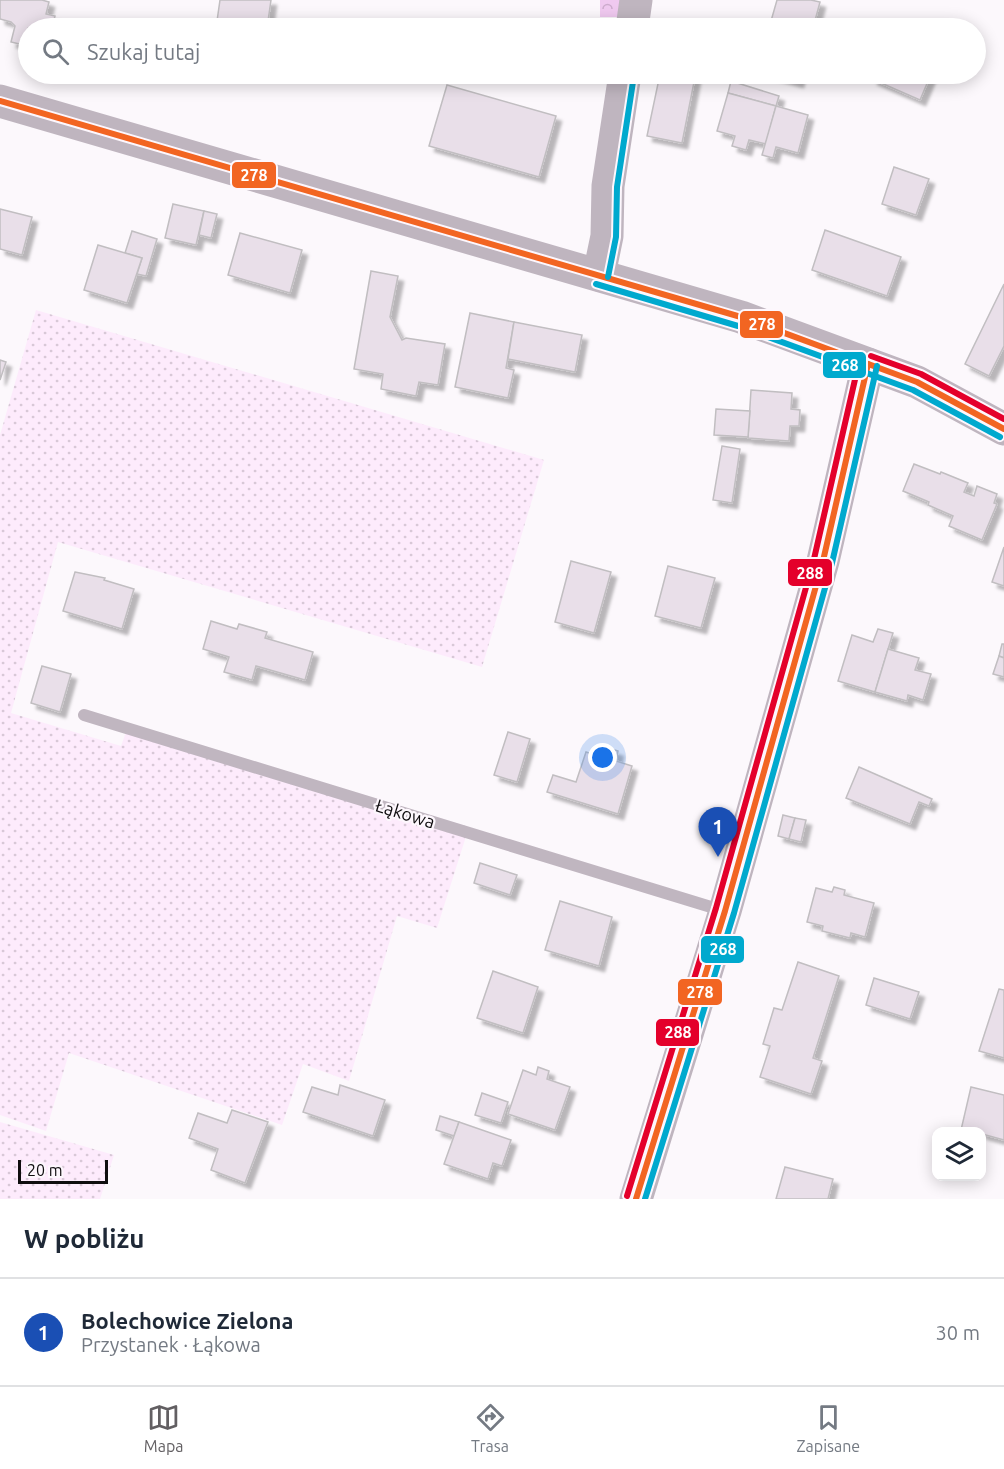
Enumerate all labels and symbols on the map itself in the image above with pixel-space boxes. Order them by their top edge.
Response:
line badge: 278 [231,161,277,189]
text: 278 [240,166,268,184]
line badge: 278 [739,310,784,339]
text: 278 [748,315,776,333]
line badge: 268 [822,351,867,379]
text: 268 [831,356,859,374]
line badge: 288 [787,558,833,587]
text: 288 [796,564,824,582]
your location [588,743,617,772]
street label: Łąkowa [373,795,437,832]
pin: 1 [698,808,738,857]
line badge: 268 [700,935,745,964]
text: 268 [709,940,737,958]
line badge: 278 [677,978,723,1006]
text: 278 [686,983,714,1001]
line badge: 288 [655,1018,700,1047]
text: 288 [664,1023,692,1041]
scale bar [18,1157,108,1184]

